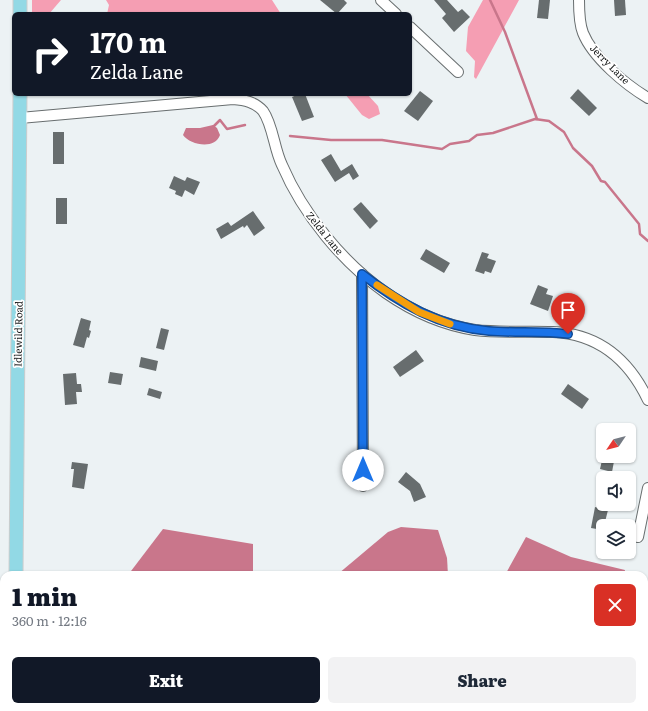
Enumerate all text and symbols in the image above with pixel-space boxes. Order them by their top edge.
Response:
text: 170 m [90,20,167,62]
icon: right [24,28,76,80]
street label: Jerry Lane [587,40,634,87]
text: Zelda Lane [90,58,183,85]
street label: Zelda Lane [303,208,348,258]
pin [551,293,585,334]
icon: arrive [557,299,579,321]
street label: Idlewild Road [9,301,26,367]
north arrow [596,423,636,463]
map controls [596,423,636,559]
position arrow [342,449,384,491]
button: sound [596,471,636,511]
button: layers [596,519,636,559]
text: 1 min [12,578,77,613]
button: close [594,584,636,626]
text: 360 m · 12:16 [12,611,87,630]
button: Exit [12,657,320,703]
button: Share [328,657,636,703]

